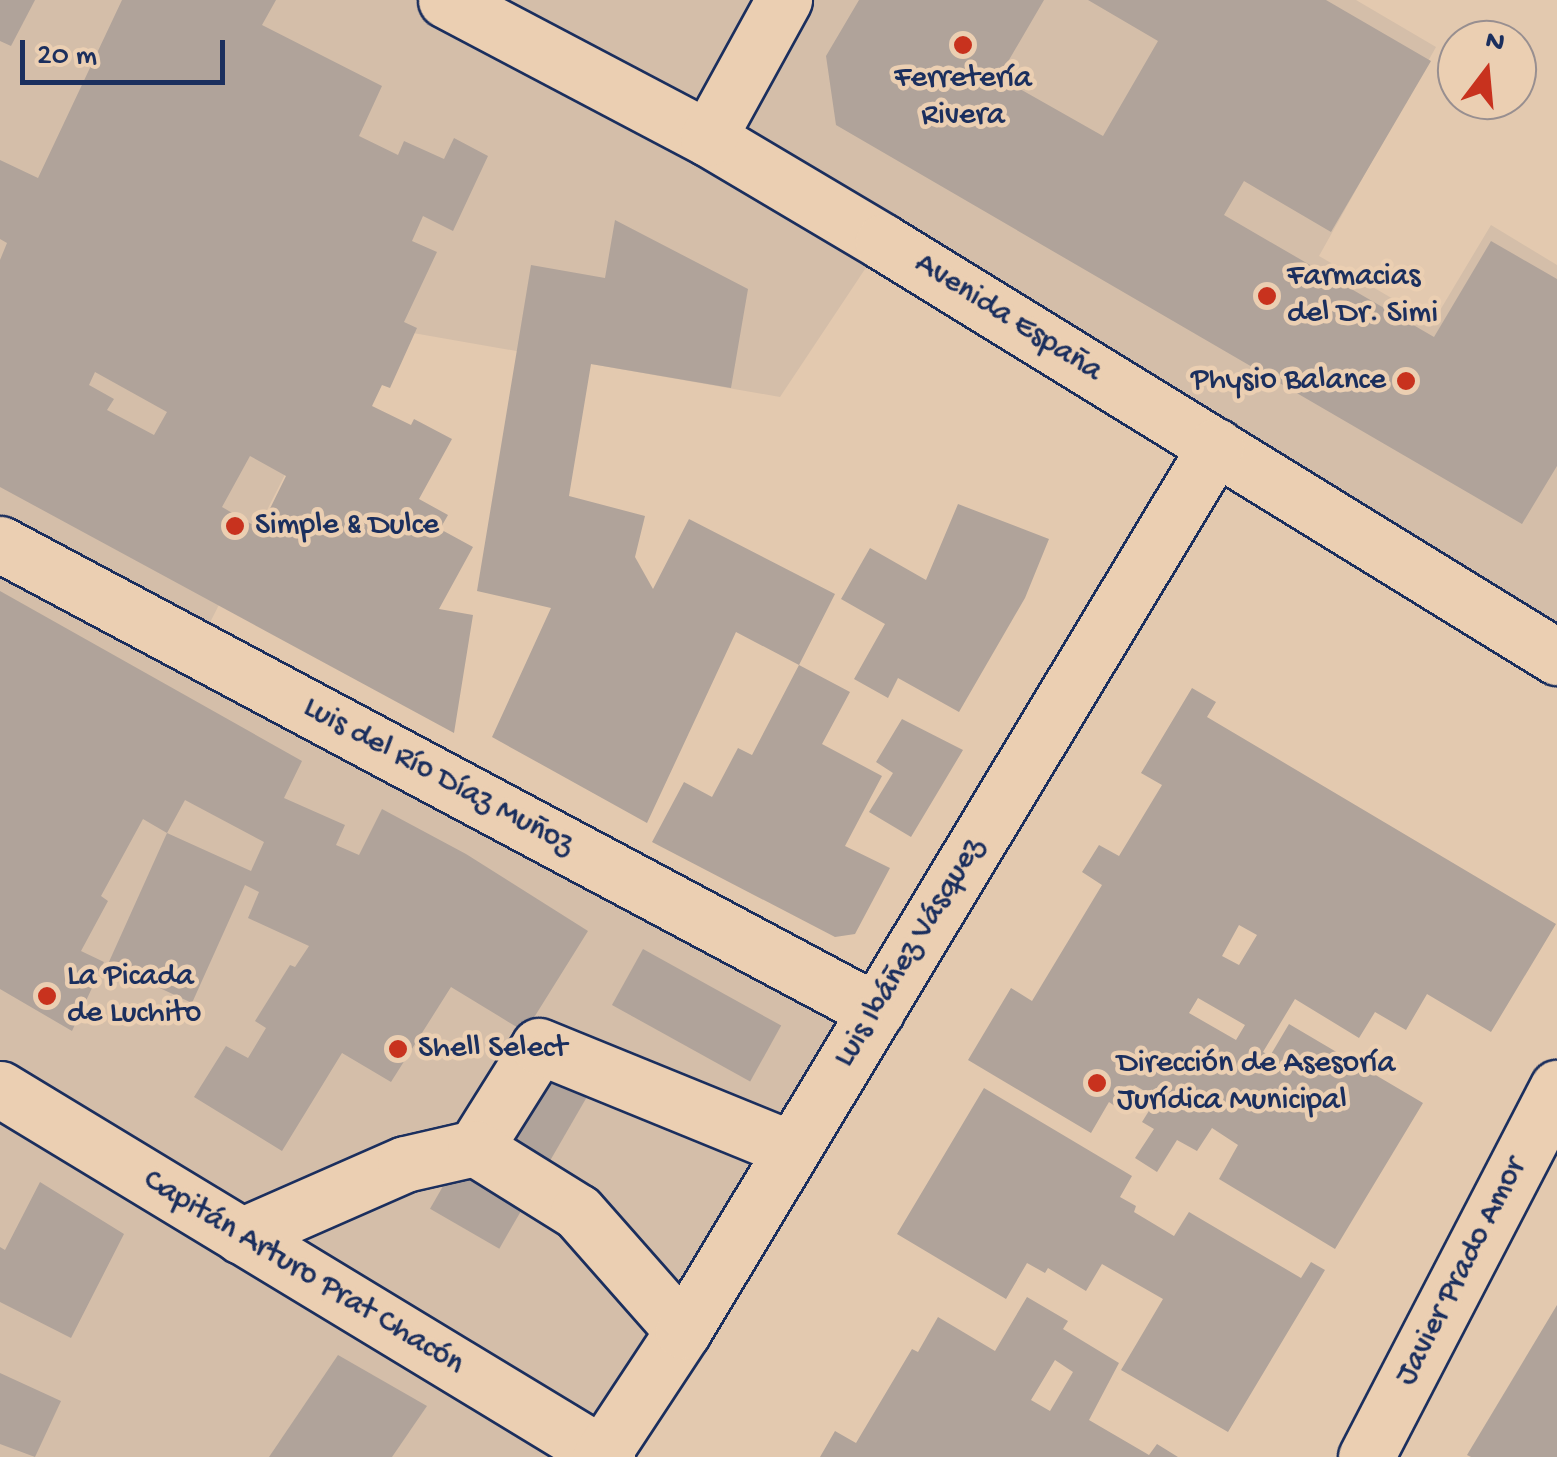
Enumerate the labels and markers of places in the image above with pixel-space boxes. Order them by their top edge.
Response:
marker: Ferretería Rivera [952,34,974,56]
place label: Ferretería Rivera [894,61,1032,136]
place label: Farmacias del Dr. Simi [1287,259,1438,334]
marker: Farmacias del Dr. Simi [1256,285,1278,307]
place label: Physio Balance [1191,362,1386,400]
marker: Physio Balance [1395,370,1417,392]
place label: Simple & Dulce [255,507,439,545]
marker: Simple & Dulce [224,515,246,537]
place label: La Picada de Luchito [67,959,201,1034]
marker: La Picada de Luchito [36,985,58,1007]
place label: Shell Select [418,1030,567,1068]
marker: Shell Select [387,1038,409,1060]
place label: Dirección de Asesoría Jurídica Municipal [1117,1046,1395,1121]
marker: Dirección de Asesoría Jurídica Municipal [1086,1072,1108,1094]

